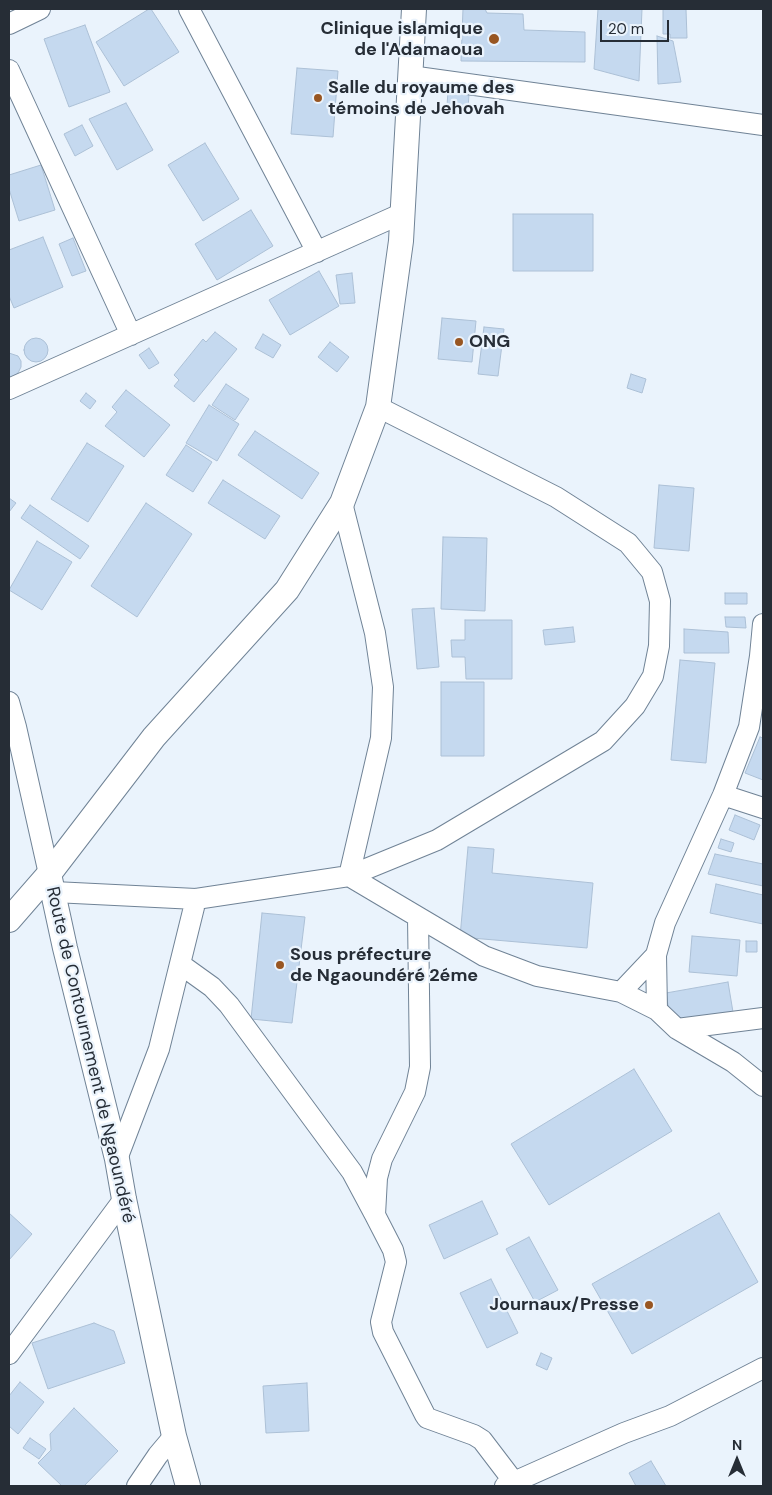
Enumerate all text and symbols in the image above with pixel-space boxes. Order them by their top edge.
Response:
scale bar [602,10,671,42]
place label: Clinique islamique de l'Adamaoua [321,18,483,60]
text: 20 m [608,19,644,39]
marker: Clinique islamique de l'Adamaoua [487,32,501,46]
place label: Salle du royaume des témoins de Jehovah [328,77,515,120]
marker: Salle du royaume des témoins de Jehovah [312,92,324,104]
place label: ONG [469,331,510,353]
marker: ONG [453,336,465,348]
street label: Route de Contournement de Ngaoundéré [41,885,139,1225]
place label: Sous préfecture de Ngaoundéré 2éme [290,944,478,986]
marker: Sous préfecture de Ngaoundéré 2éme [274,959,286,971]
place label: Journaux/Presse [489,1294,639,1316]
marker: Journaux/Presse [643,1299,655,1311]
north arrow [712,1435,762,1485]
text: N [732,1436,742,1454]

